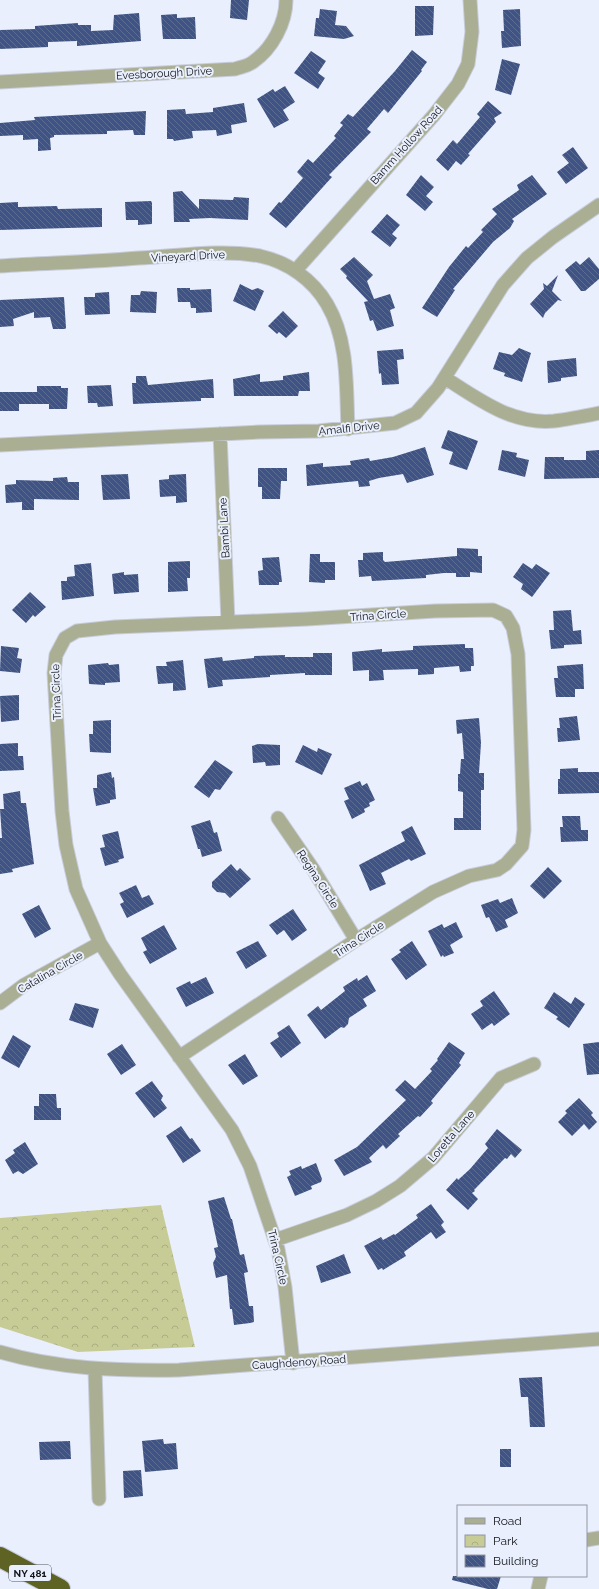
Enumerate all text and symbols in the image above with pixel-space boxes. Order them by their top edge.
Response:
street label: Evesborough Drive [116,64,213,83]
street label: Bamm Hollow Road [368,103,445,187]
street label: Vineyard Drive [151,248,226,265]
street label: Amalfi Drive [318,419,381,438]
street label: Bambi Lane [216,497,233,559]
street label: Trina Circle [349,607,407,624]
street label: Trina Circle [49,663,64,720]
street label: Regina Circle [294,848,342,911]
street label: Trina Circle [332,918,387,960]
street label: Catalina Circle [15,948,86,996]
street label: Loretta Lane [425,1107,478,1165]
street label: Trina Circle [265,1228,290,1287]
street label: Caughdenoy Road [252,1353,347,1372]
legend [457,1505,587,1577]
text: Road [493,1514,522,1528]
text: Park [493,1534,518,1548]
text: Building [493,1554,539,1568]
road number: NY 481 [9,1565,51,1581]

